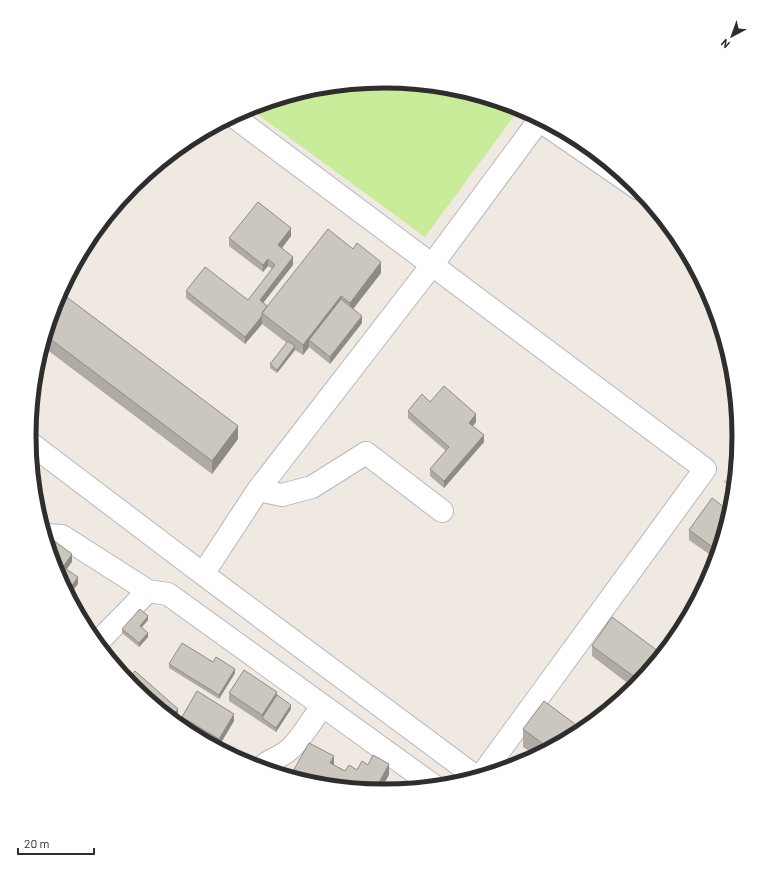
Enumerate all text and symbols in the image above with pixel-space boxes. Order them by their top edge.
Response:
north arrow [712,16,752,56]
text: N [718,37,732,51]
scale bar [18,830,94,856]
text: 20 m [24,836,50,850]

